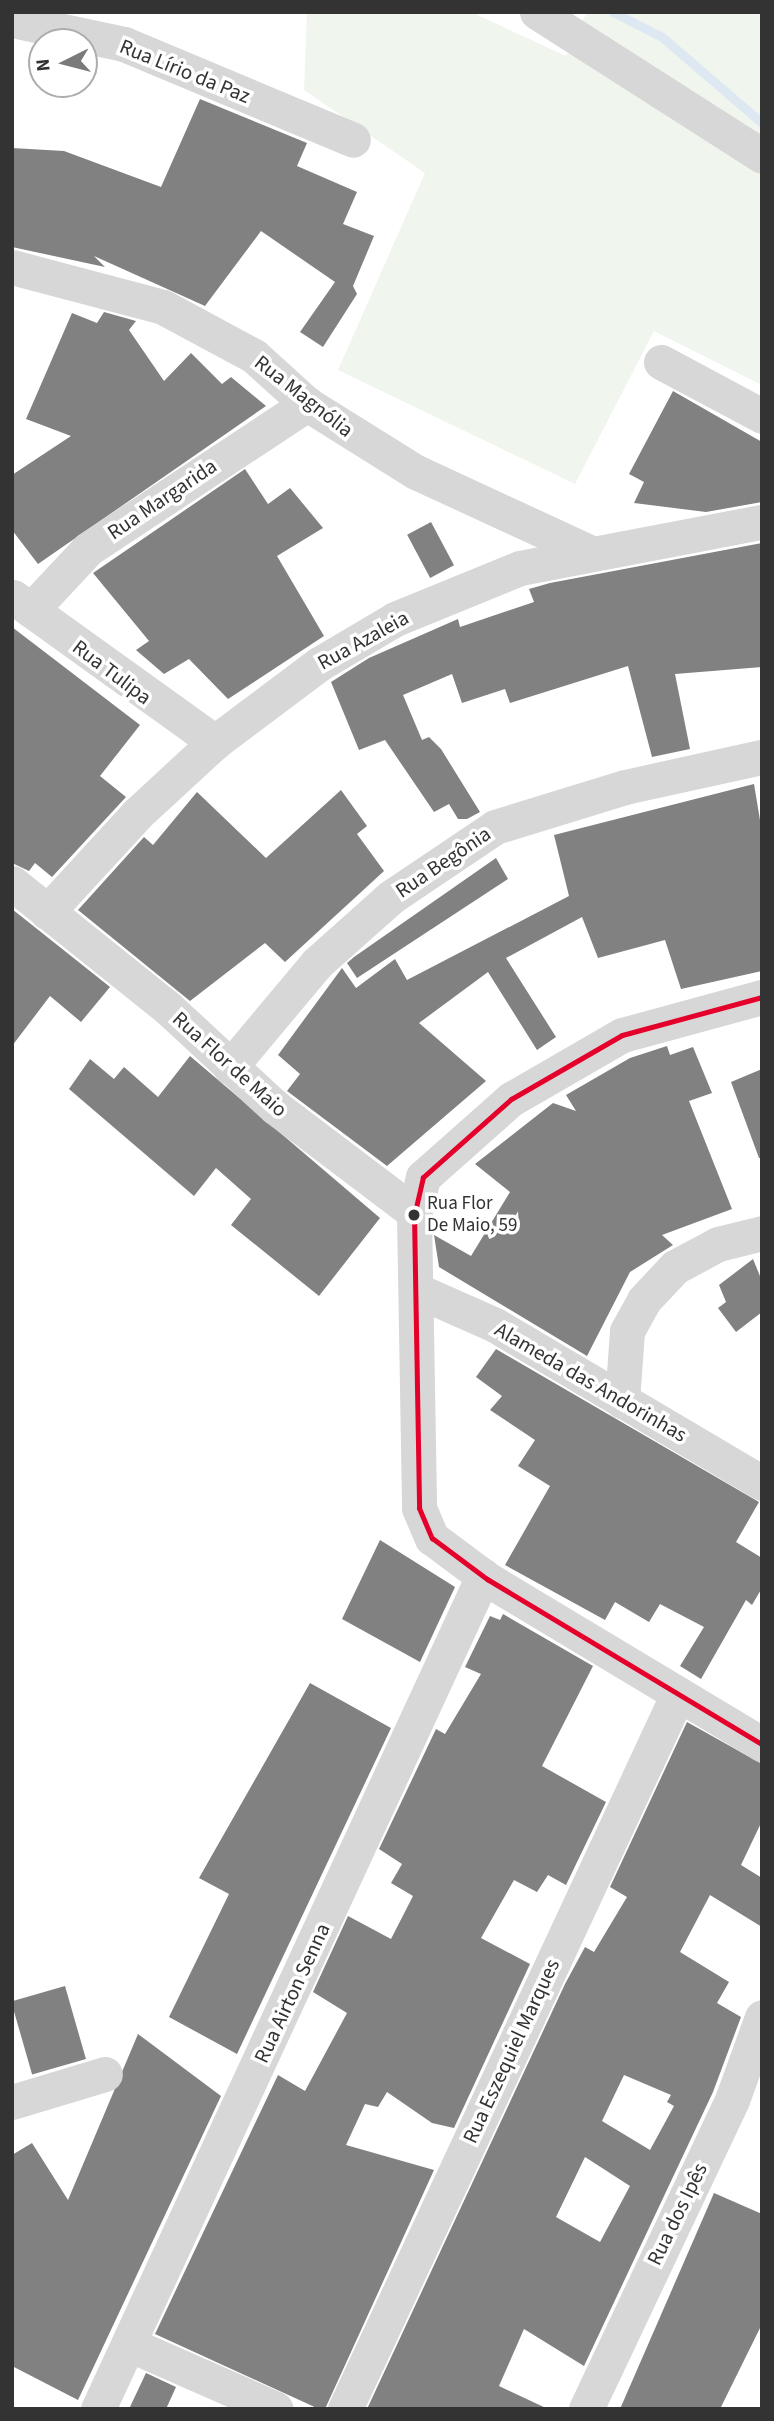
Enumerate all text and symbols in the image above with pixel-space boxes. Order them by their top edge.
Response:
north arrow [28,28,98,98]
street label: Rua Lírio da Paz [116,33,254,109]
text: N [30,57,58,73]
street label: Rua Magnólia [250,350,358,442]
street label: Rua Margarida [102,453,222,545]
street label: Rua Azaleia [313,605,413,675]
street label: Rua Tulipa [68,634,156,710]
street label: Rua Begônia [391,821,495,903]
street label: Rua Flor de Maio [168,1006,292,1122]
place label: Rua Flor De Maio, 59 [427,1193,517,1237]
marker: Rua Flor De Maio, 59 [407,1208,421,1222]
street label: Alameda das Andorinhas [491,1317,691,1447]
street label: Rua Airton Senna [249,1919,335,2067]
street label: Rua Eszequiel Marques [457,1955,565,2147]
street label: Rua dos Ipês [641,2159,713,2269]

